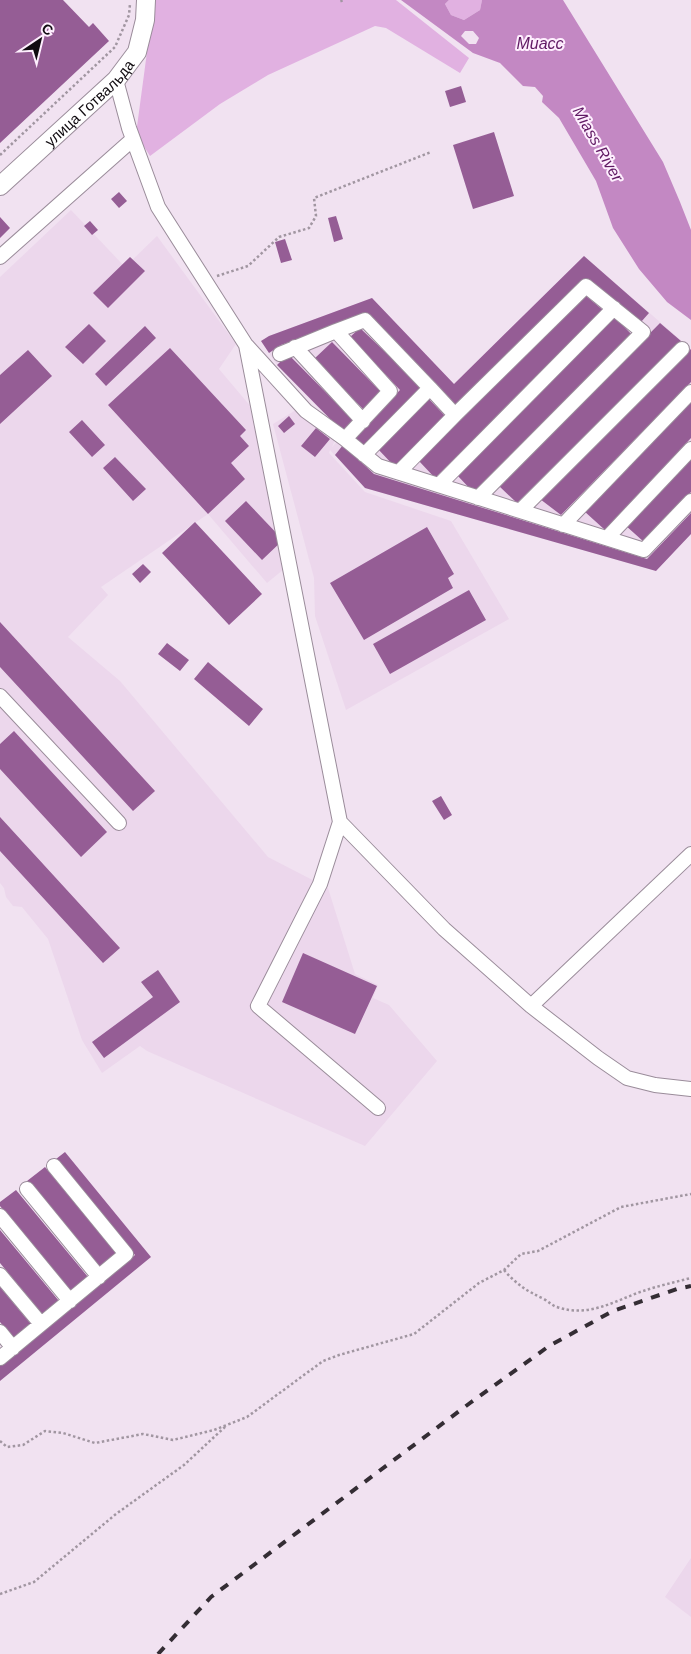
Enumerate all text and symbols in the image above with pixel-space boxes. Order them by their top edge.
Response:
north arrow [15,15,65,65]
text: С [39,20,56,39]
water label: Миасс [516,35,564,52]
street label: улица Готвальда [41,56,137,150]
water label: Miass River [570,104,627,185]

